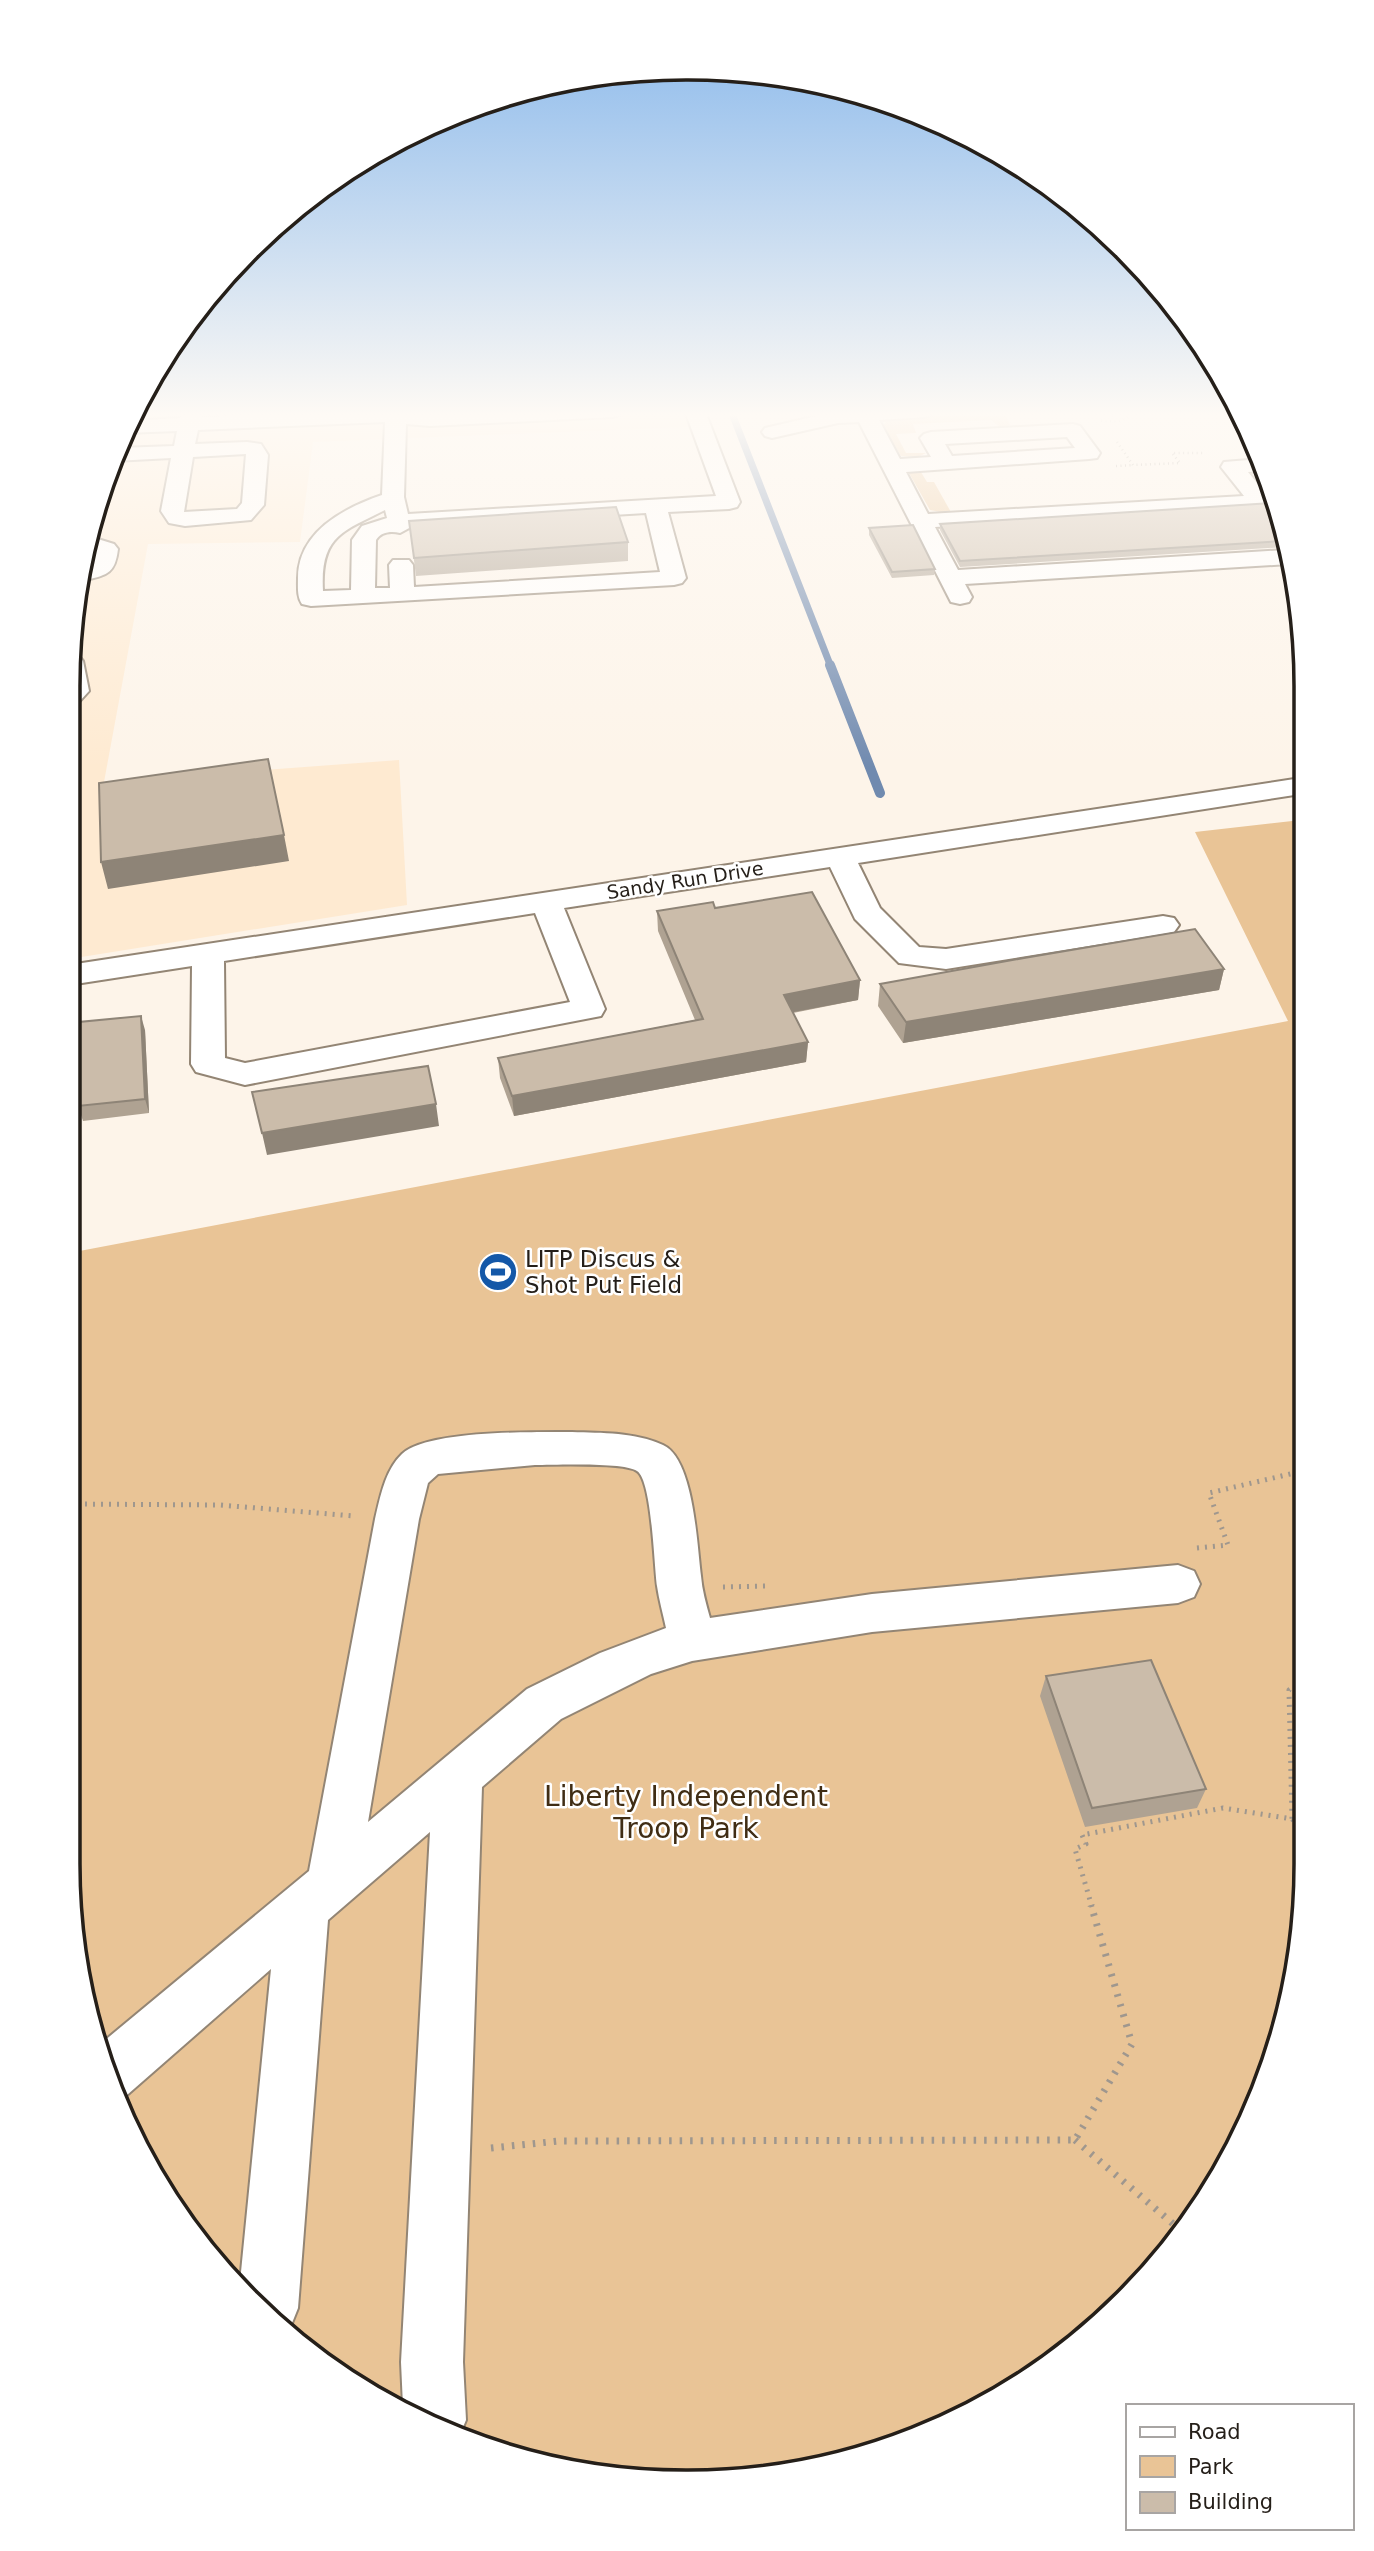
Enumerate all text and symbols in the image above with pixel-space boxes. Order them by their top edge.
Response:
street label: Sandy Run Drive [605,857,765,903]
place label: LITP Discus & Shot Put Field [525,1246,682,1298]
sports icon: LITP Discus & Shot Put Field [477,1251,519,1293]
park label: Liberty Independent Troop Park [544,1780,828,1845]
legend [1126,2404,1353,2530]
text: Road [1188,2420,1241,2444]
text: Park [1188,2455,1234,2479]
text: Building [1188,2490,1273,2514]

